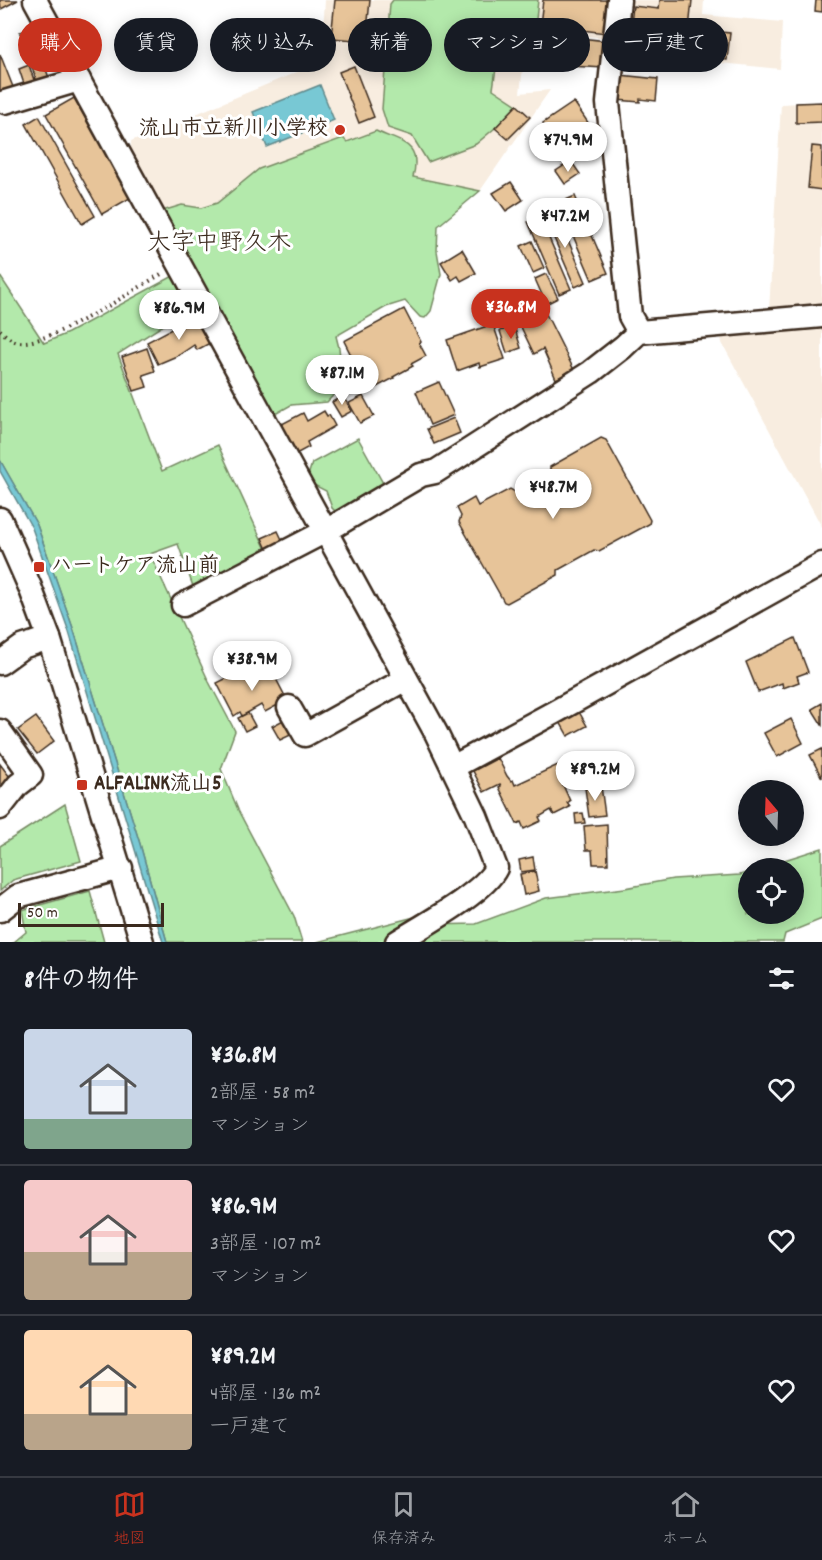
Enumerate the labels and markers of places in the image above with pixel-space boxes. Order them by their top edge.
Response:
place label: 流山市立新川小学校 [139,115,328,145]
pin: ¥74.9M [519,122,617,173]
marker: 流山市立新川小学校 [333,123,347,137]
pin: ¥47.2M [516,198,614,249]
pin: ¥36.8M [462,289,560,340]
pin: ¥86.9M [130,290,228,341]
pin: ¥87.1M [293,355,391,406]
pin: ¥48.7M [504,469,602,520]
place label: ハートケア流山前 [51,552,219,582]
marker: ハートケア流山前 [32,560,46,574]
pin: ¥38.9M [203,641,301,692]
pin: ¥89.2M [546,751,644,802]
place label: ALFALINK流山5 [94,770,222,800]
marker: ALFALINK流山5 [75,778,89,792]

